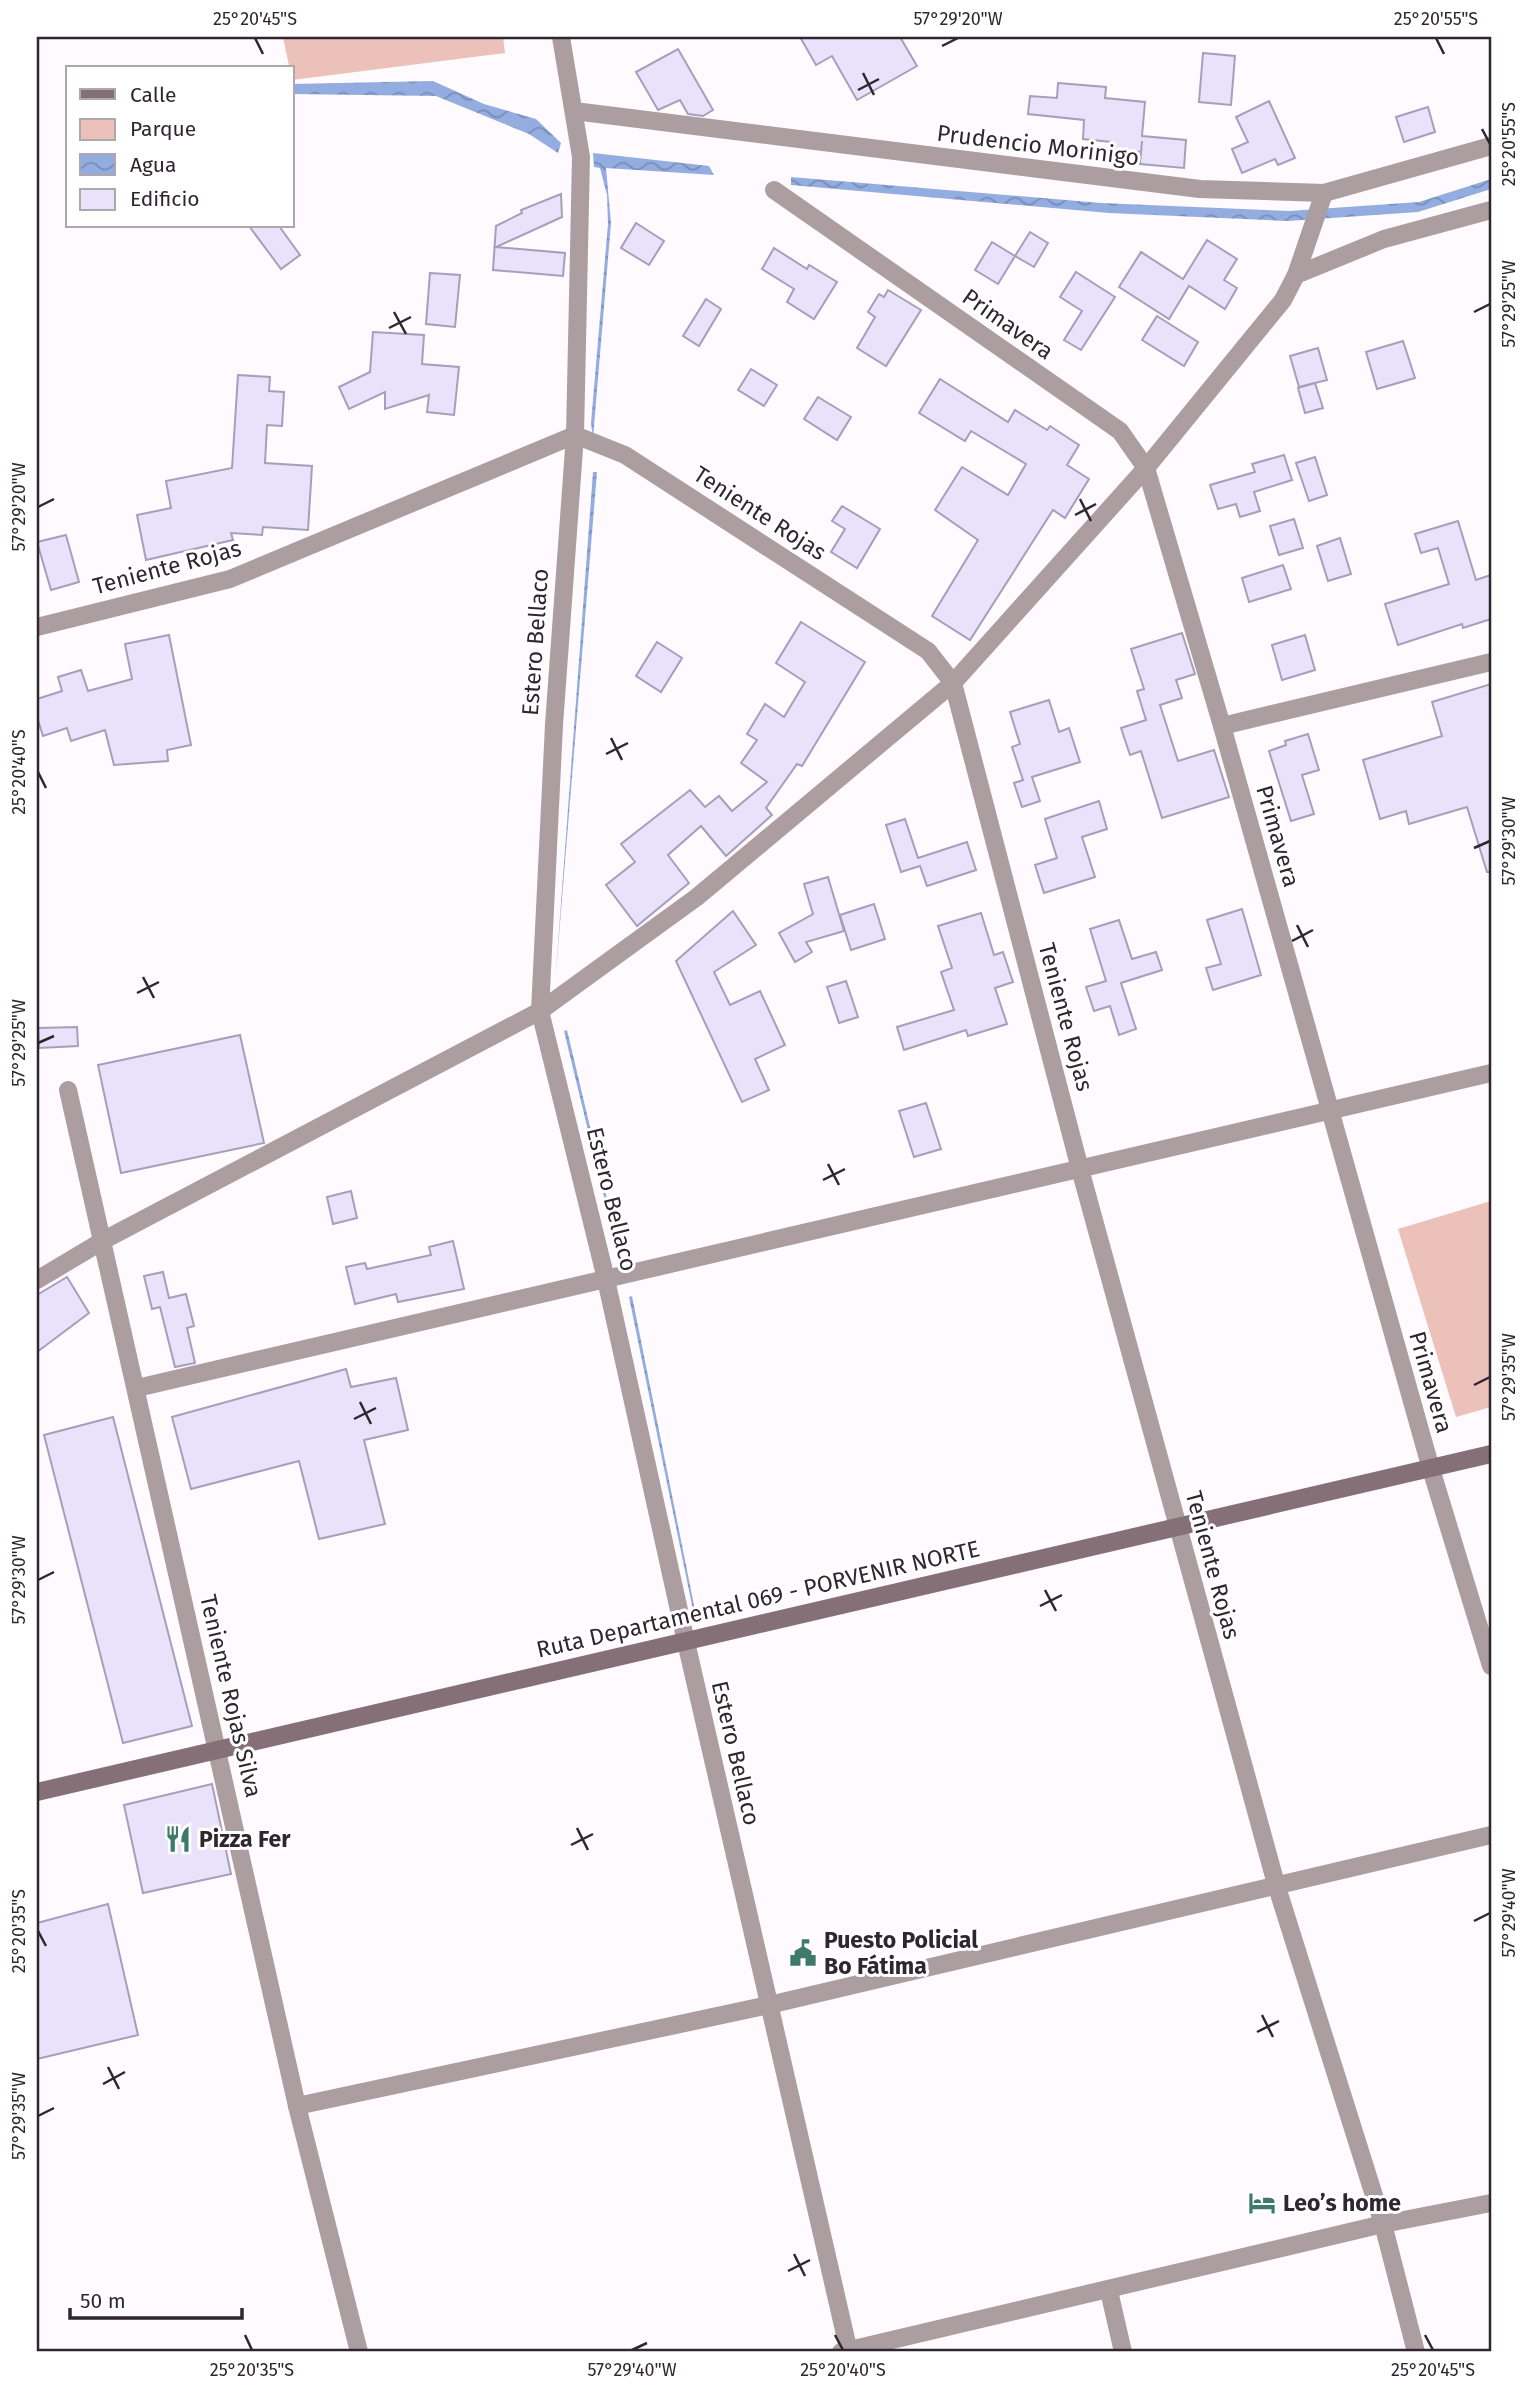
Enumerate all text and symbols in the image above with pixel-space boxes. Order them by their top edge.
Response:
text: 25°20'45"S [213,8,297,30]
text: 57°29'20"W [913,8,1003,30]
text: 25°20'55"S [1394,8,1478,30]
legend [66,66,294,228]
text: Calle [130,82,176,108]
text: 25°20'55"S [1498,102,1520,186]
text: Parque [130,116,196,142]
street label: Prudencio Morinigo [935,119,1141,171]
text: Agua [130,152,176,178]
text: Edificio [130,186,200,212]
text: 57°29'25"W [1498,260,1520,348]
street label: Primavera [957,283,1059,365]
street label: Teniente Rojas [689,460,831,566]
text: 57°29'20"W [8,462,30,552]
street label: Teniente Rojas [90,534,244,600]
street label: Estero Bellaco [516,567,554,717]
text: 25°20'40"S [8,729,30,815]
street label: Primavera [1250,782,1306,890]
text: 57°29'30"W [1498,796,1520,886]
street label: Teniente Rojas [1033,940,1099,1094]
text: 57°29'25"W [8,999,30,1087]
street label: Estero Bellaco [581,1124,643,1274]
street label: Primavera [1403,1328,1459,1436]
text: 57°29'35"W [1498,1333,1520,1421]
street label: Teniente Rojas [1180,1488,1246,1642]
street label: Ruta Departamental 069 - PORVENIR NORTE [534,1534,982,1664]
text: 57°29'30"W [8,1535,30,1625]
street label: Teniente Rojas Silva [194,1592,268,1800]
street label: Estero Bellaco [706,1678,766,1828]
restaurant icon: Pizza Fer [163,1824,193,1854]
place label: Pizza Fer [199,1825,291,1853]
text: 57°29'40"W [1498,1868,1520,1958]
text: 25°20'35"S [8,1889,30,1973]
place label: Puesto Policial Bo Fátima [824,1926,978,1980]
public building icon: Puesto Policial Bo Fátima [788,1938,818,1968]
text: 57°29'35"W [8,2072,30,2160]
hotel icon: Leo’s home [1247,2188,1277,2218]
place label: Leo’s home [1283,2189,1401,2217]
scale bar [70,2277,242,2321]
text: 50 m [80,2288,126,2314]
text: 25°20'35"S [210,2359,294,2381]
text: 57°29'40"W [587,2359,677,2381]
text: 25°20'40"S [800,2359,886,2381]
text: 25°20'45"S [1391,2359,1475,2381]

